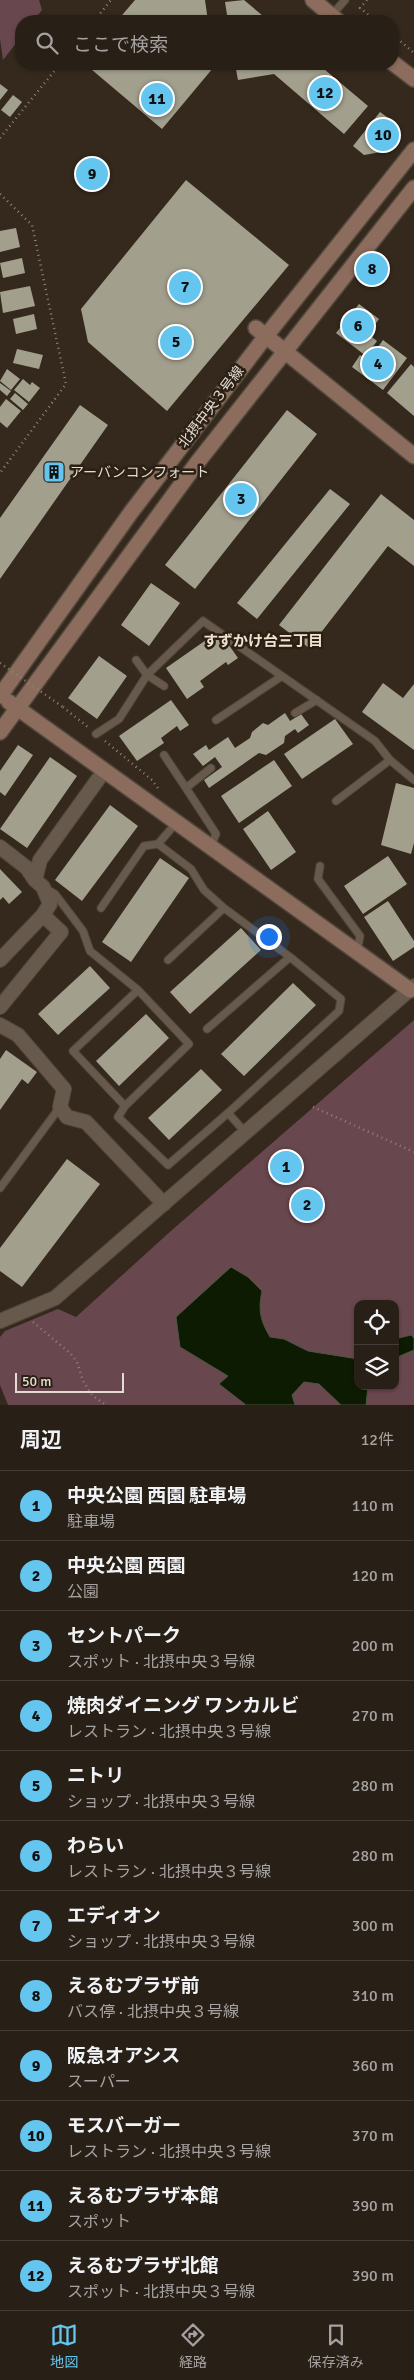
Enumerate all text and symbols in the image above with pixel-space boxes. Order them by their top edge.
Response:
search box [15,15,399,70]
icon: search [33,29,61,57]
text: ここで検索 [73,33,168,57]
pin: 12 [309,74,341,112]
pin: 11 [141,80,173,118]
pin: 10 [367,116,399,154]
pin: 9 [76,155,108,193]
pin: 8 [356,250,388,288]
pin: 7 [169,268,201,306]
pin: 6 [342,307,374,345]
pin: 5 [160,323,192,361]
pin: 4 [362,345,394,383]
street label: 北摂中央３号線 [175,363,247,451]
building icon: アーバンコンフォート [42,460,66,484]
place label: アーバンコンフォート [70,464,209,481]
pin: 3 [225,480,257,518]
district label: すずかけ台三丁目 [203,632,323,650]
your location [256,924,282,950]
pin: 1 [270,1148,302,1186]
pin: 2 [291,1186,323,1224]
map controls [354,1300,399,1390]
button: locate [354,1300,399,1345]
button: layers [354,1345,399,1390]
scale bar [15,1370,124,1393]
text: 50 m [22,1373,51,1390]
text: 周辺 [20,1427,62,1453]
text: 12件 [361,1430,394,1450]
text: 中央公園 西園 駐車場 [67,1484,246,1508]
text: 1 [32,1496,40,1516]
text: 110 m [352,1496,394,1516]
text: 駐車場 [67,1512,115,1532]
text: 中央公園 西園 [67,1554,185,1578]
text: 2 [32,1566,40,1586]
text: 120 m [352,1566,394,1586]
text: 公園 [67,1582,99,1602]
text: セントパーク [67,1624,181,1648]
text: 3 [32,1636,40,1656]
text: 200 m [352,1636,394,1656]
text: スポット · 北摂中央３号線 [67,1652,255,1672]
text: 焼肉ダイニング ワンカルビ [67,1694,299,1718]
text: 4 [32,1706,40,1726]
text: 270 m [352,1706,394,1726]
text: レストラン · 北摂中央３号線 [67,1722,271,1742]
text: ニトリ [67,1764,124,1788]
text: 5 [32,1776,40,1796]
text: 280 m [352,1776,394,1796]
text: ショップ · 北摂中央３号線 [67,1792,255,1812]
text: わらい [67,1834,124,1858]
text: 6 [32,1846,40,1866]
text: 280 m [352,1846,394,1866]
text: レストラン · 北摂中央３号線 [67,1862,271,1882]
text: エディオン [67,1904,161,1928]
text: 7 [32,1916,40,1936]
text: 300 m [352,1916,394,1936]
text: ショップ · 北摂中央３号線 [67,1932,255,1952]
text: えるむプラザ前 [67,1974,199,1998]
text: 8 [32,1986,40,2006]
text: 310 m [352,1986,394,2006]
text: バス停 · 北摂中央３号線 [67,2002,239,2022]
text: 阪急オアシス [67,2044,180,2068]
text: 9 [32,2056,40,2076]
text: 360 m [352,2056,394,2076]
text: スーパー [67,2072,131,2092]
text: モスバーガー [67,2114,181,2138]
text: 10 [27,2126,45,2146]
text: 370 m [352,2126,394,2146]
text: レストラン · 北摂中央３号線 [67,2142,271,2162]
text: えるむプラザ本館 [67,2184,218,2208]
text: 11 [27,2196,45,2216]
text: 390 m [352,2196,394,2216]
text: スポット [67,2212,131,2232]
text: えるむプラザ北館 [67,2254,218,2278]
text: 12 [27,2266,45,2286]
text: 390 m [352,2266,394,2286]
text: スポット · 北摂中央３号線 [67,2282,255,2302]
tab: 地図 [50,2321,78,2371]
tab: 経路 [179,2321,207,2371]
tab: 保存済み [308,2321,364,2371]

